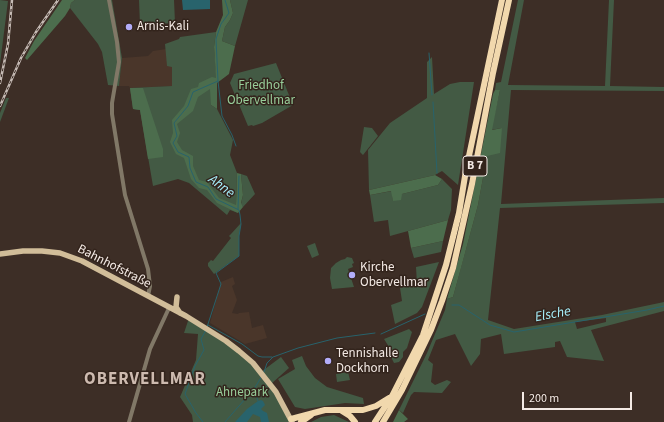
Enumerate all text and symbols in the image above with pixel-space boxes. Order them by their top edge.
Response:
place label: Arnis-Kali [137,19,189,35]
marker: Arnis-Kali [124,22,134,32]
park label: Friedhof Obervellmar [227,78,295,109]
road number: B 7 [463,156,487,176]
water label: Ahne [205,172,237,202]
street label: Bahnhofstraße [75,242,153,292]
place label: Kirche Obervellmar [360,260,428,291]
marker: Kirche Obervellmar [347,270,357,280]
water label: Elsche [534,304,572,326]
place label: Tennishalle Dockhorn [336,346,398,377]
marker: Tennishalle Dockhorn [323,356,333,366]
district label: OBERVELLMAR [84,370,206,390]
scale bar [524,384,634,410]
park label: Ahnepark [216,385,268,401]
text: 200 m [529,390,559,407]

